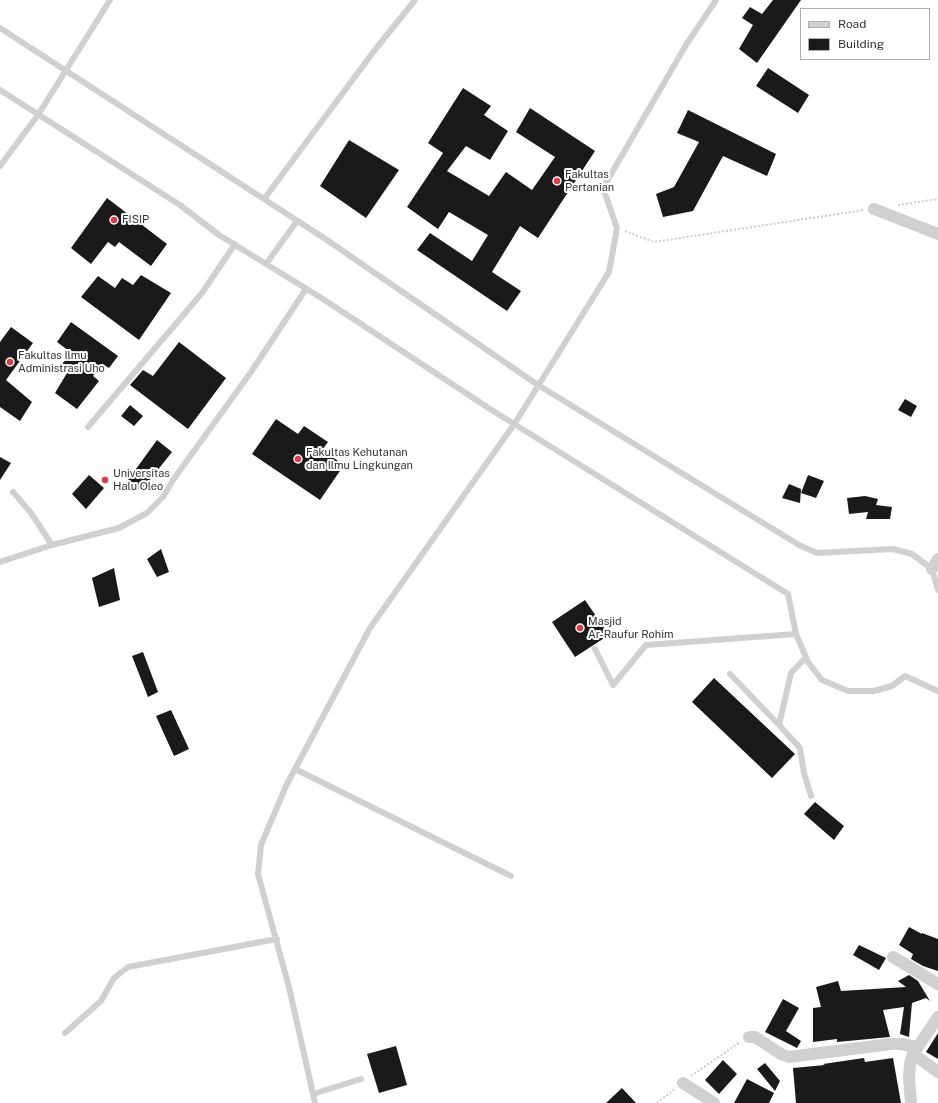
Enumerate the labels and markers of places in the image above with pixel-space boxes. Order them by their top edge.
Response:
place label: Fakultas Pertanian [565,168,614,194]
marker: Fakultas Pertanian [552,176,562,186]
place label: FISIP [122,213,149,227]
marker: FISIP [109,215,119,225]
place label: Fakultas Ilmu Administrasi Uho [18,349,105,375]
marker: Fakultas Ilmu Administrasi Uho [5,357,15,367]
place label: Fakultas Kehutanan dan Ilmu Lingkungan [306,446,413,472]
marker: Fakultas Kehutanan dan Ilmu Lingkungan [293,454,303,464]
place label: Universitas Halu Oleo [113,467,170,493]
marker: Universitas Halu Oleo [100,475,110,485]
place label: Masjid Ar-Raufur Rohim [588,615,673,641]
marker: Masjid Ar-Raufur Rohim [575,623,585,633]

